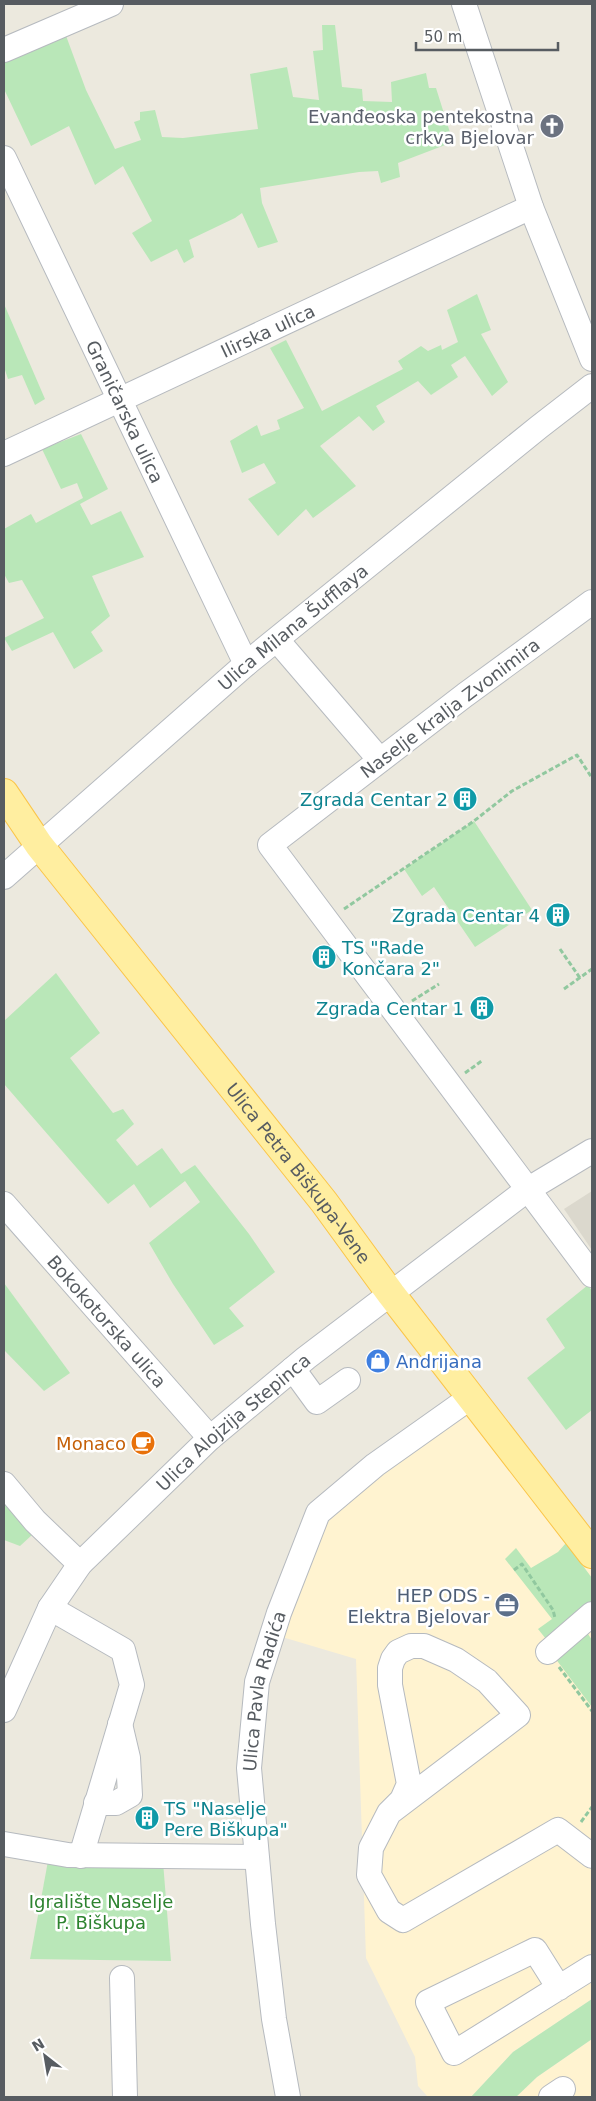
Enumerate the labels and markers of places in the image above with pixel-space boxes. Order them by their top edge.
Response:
place label: Evanđeoska pentekostna crkva Bjelovar [308,106,535,148]
church icon: Evanđeoska pentekostna crkva Bjelovar [539,113,565,139]
building icon: Zgrada Centar 2 [452,786,478,812]
place label: Zgrada Centar 2 [300,789,448,810]
building icon: Zgrada Centar 4 [545,902,571,928]
place label: Zgrada Centar 4 [392,905,540,926]
place label: TS "Rade Končara 2" [341,937,440,979]
building icon: TS "Rade Končara 2" [311,944,337,970]
building icon: Zgrada Centar 1 [469,995,495,1021]
place label: Zgrada Centar 1 [316,998,464,1019]
shop icon: Andrijana [365,1348,391,1374]
place label: Andrijana [396,1351,482,1372]
cafe icon: Monaco [130,1430,156,1456]
place label: Monaco [56,1433,126,1454]
place label: HEP ODS - Elektra Bjelovar [347,1585,491,1627]
office icon: HEP ODS - Elektra Bjelovar [494,1592,520,1618]
place label: TS "Naselje Pere Biškupa" [163,1798,288,1840]
building icon: TS "Naselje Pere Biškupa" [134,1805,160,1831]

